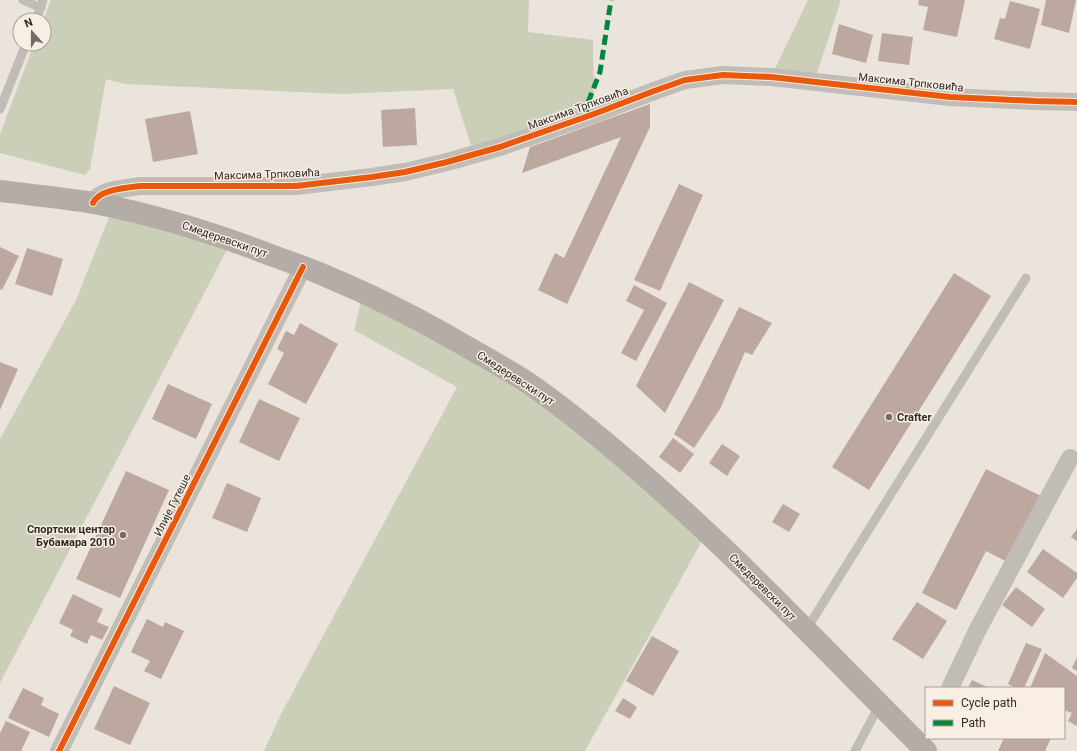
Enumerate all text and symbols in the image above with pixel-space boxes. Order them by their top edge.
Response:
north arrow [12,12,52,52]
text: N [23,16,35,31]
street label: Максима Трпковића [858,71,964,94]
street label: Максима Трпковића [526,84,630,133]
street label: Максима Трпковића [214,166,320,183]
street label: Смедеревски пут [180,219,270,260]
street label: Смедеревски пут [475,349,557,409]
place label: Crafter [897,411,932,424]
marker: Crafter [884,412,894,422]
street label: Илије Гутеше [151,472,194,538]
place label: Спортски центар Бубамара 2010 [27,523,115,549]
marker: Спортски центар Бубамара 2010 [118,530,128,540]
street label: Смедеревски пут [726,551,799,624]
legend [925,687,1065,739]
text: Cycle path [961,696,1017,710]
text: Path [961,716,986,730]

